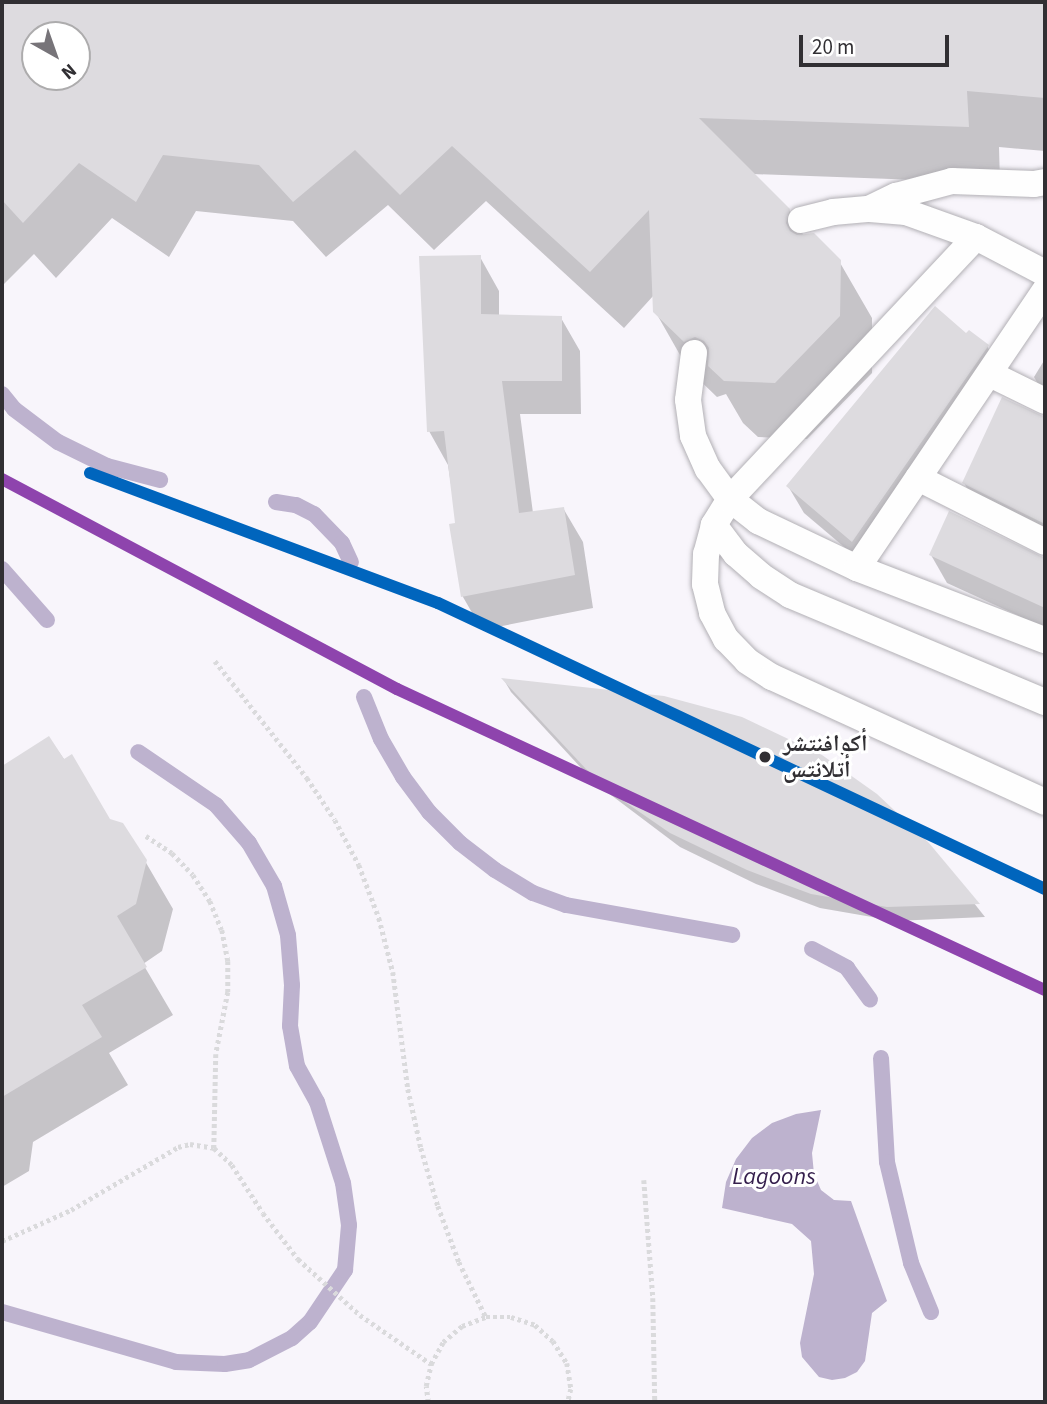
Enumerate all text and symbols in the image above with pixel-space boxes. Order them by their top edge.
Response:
north arrow [21,21,91,91]
scale bar [802,21,953,65]
text: 20 m [812,32,854,62]
text: N [55,57,82,85]
place label: أكوافنتشر أتلانتس [783,730,867,784]
marker: أكوافنتشر أتلانتس [753,745,777,769]
water label: Lagoons [732,1163,816,1191]

